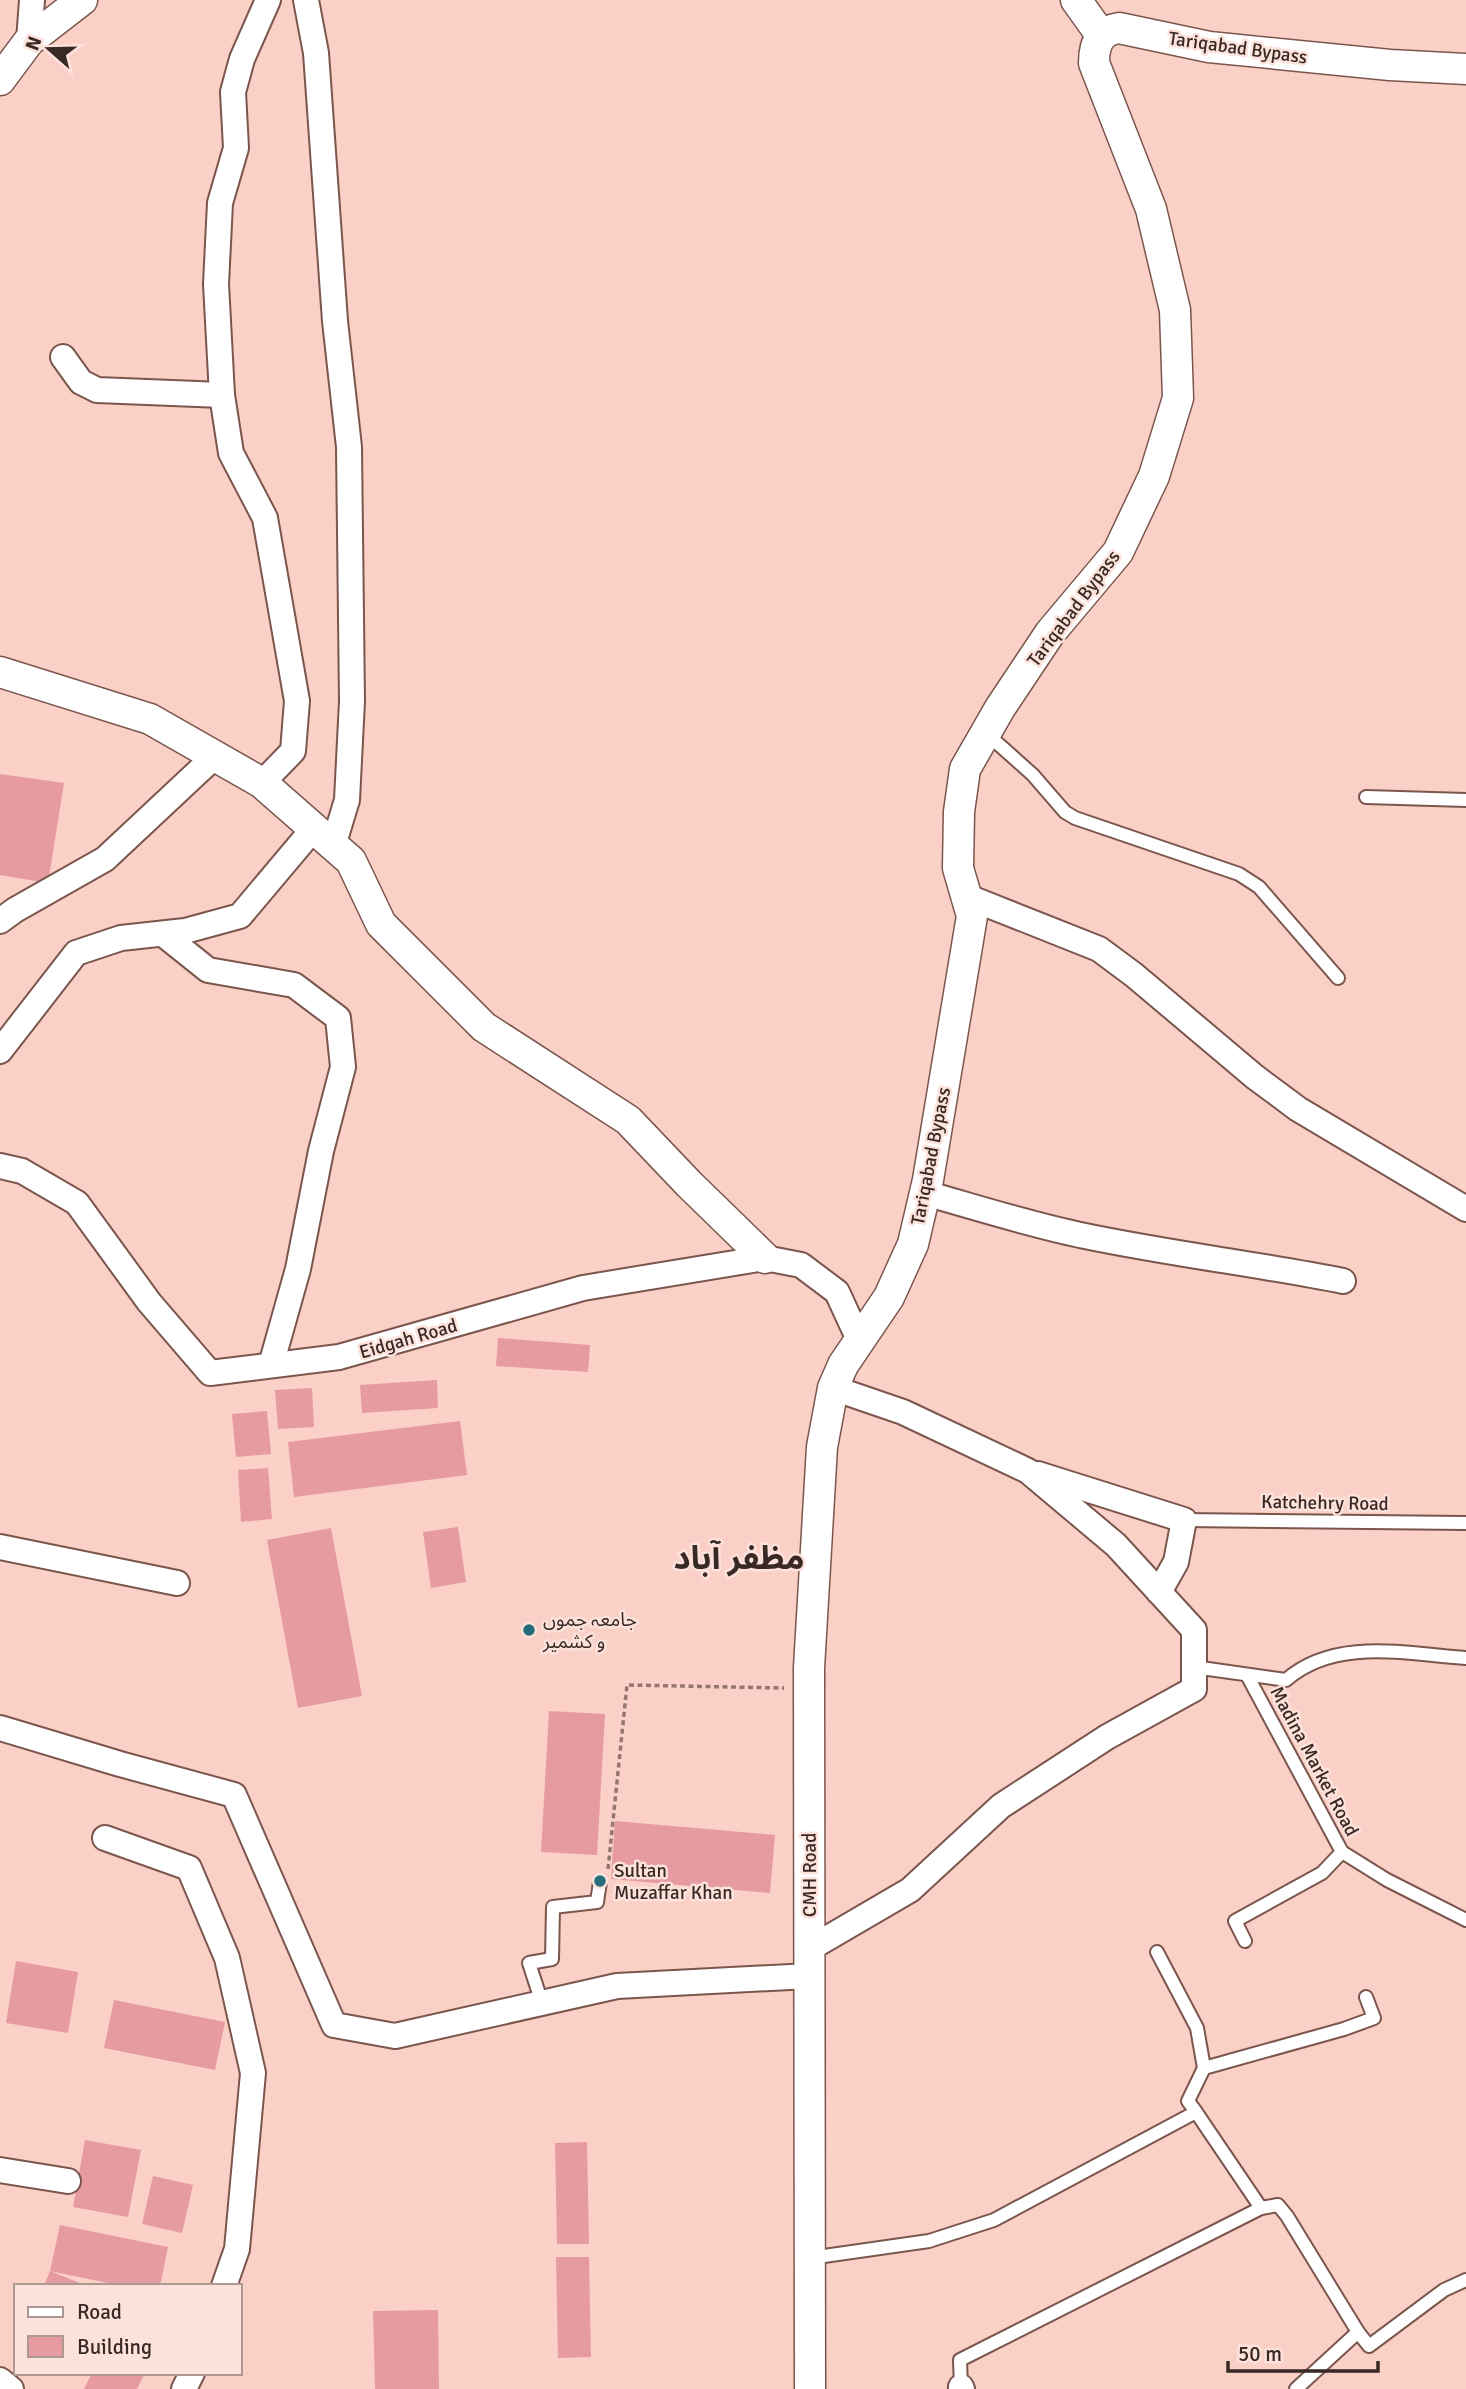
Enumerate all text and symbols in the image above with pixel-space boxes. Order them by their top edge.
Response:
north arrow [14,14,84,84]
street label: Tariqabad Bypass [1167,26,1309,70]
text: N [20,33,48,54]
street label: Tariqabad Bypass [1022,545,1126,672]
street label: Tariqabad Bypass [906,1085,956,1227]
street label: Eidgah Road [356,1314,460,1364]
street label: Katchehry Road [1261,1490,1389,1516]
district label: مظفر آباد [674,1538,804,1579]
place label: جامعہ جموں و کشمیر [542,1608,637,1654]
marker: جامعہ جموں و کشمیر [521,1622,537,1638]
street label: Madina Market Road [1264,1682,1364,1841]
street label: CMH Road [798,1833,822,1917]
place label: Sultan Muzaffar Khan [614,1859,733,1905]
marker: Sultan Muzaffar Khan [592,1873,608,1889]
legend [14,2284,242,2375]
text: Road [77,2299,122,2325]
scale bar [1228,2330,1378,2374]
text: Building [77,2334,152,2360]
text: 50 m [1238,2341,1282,2367]

